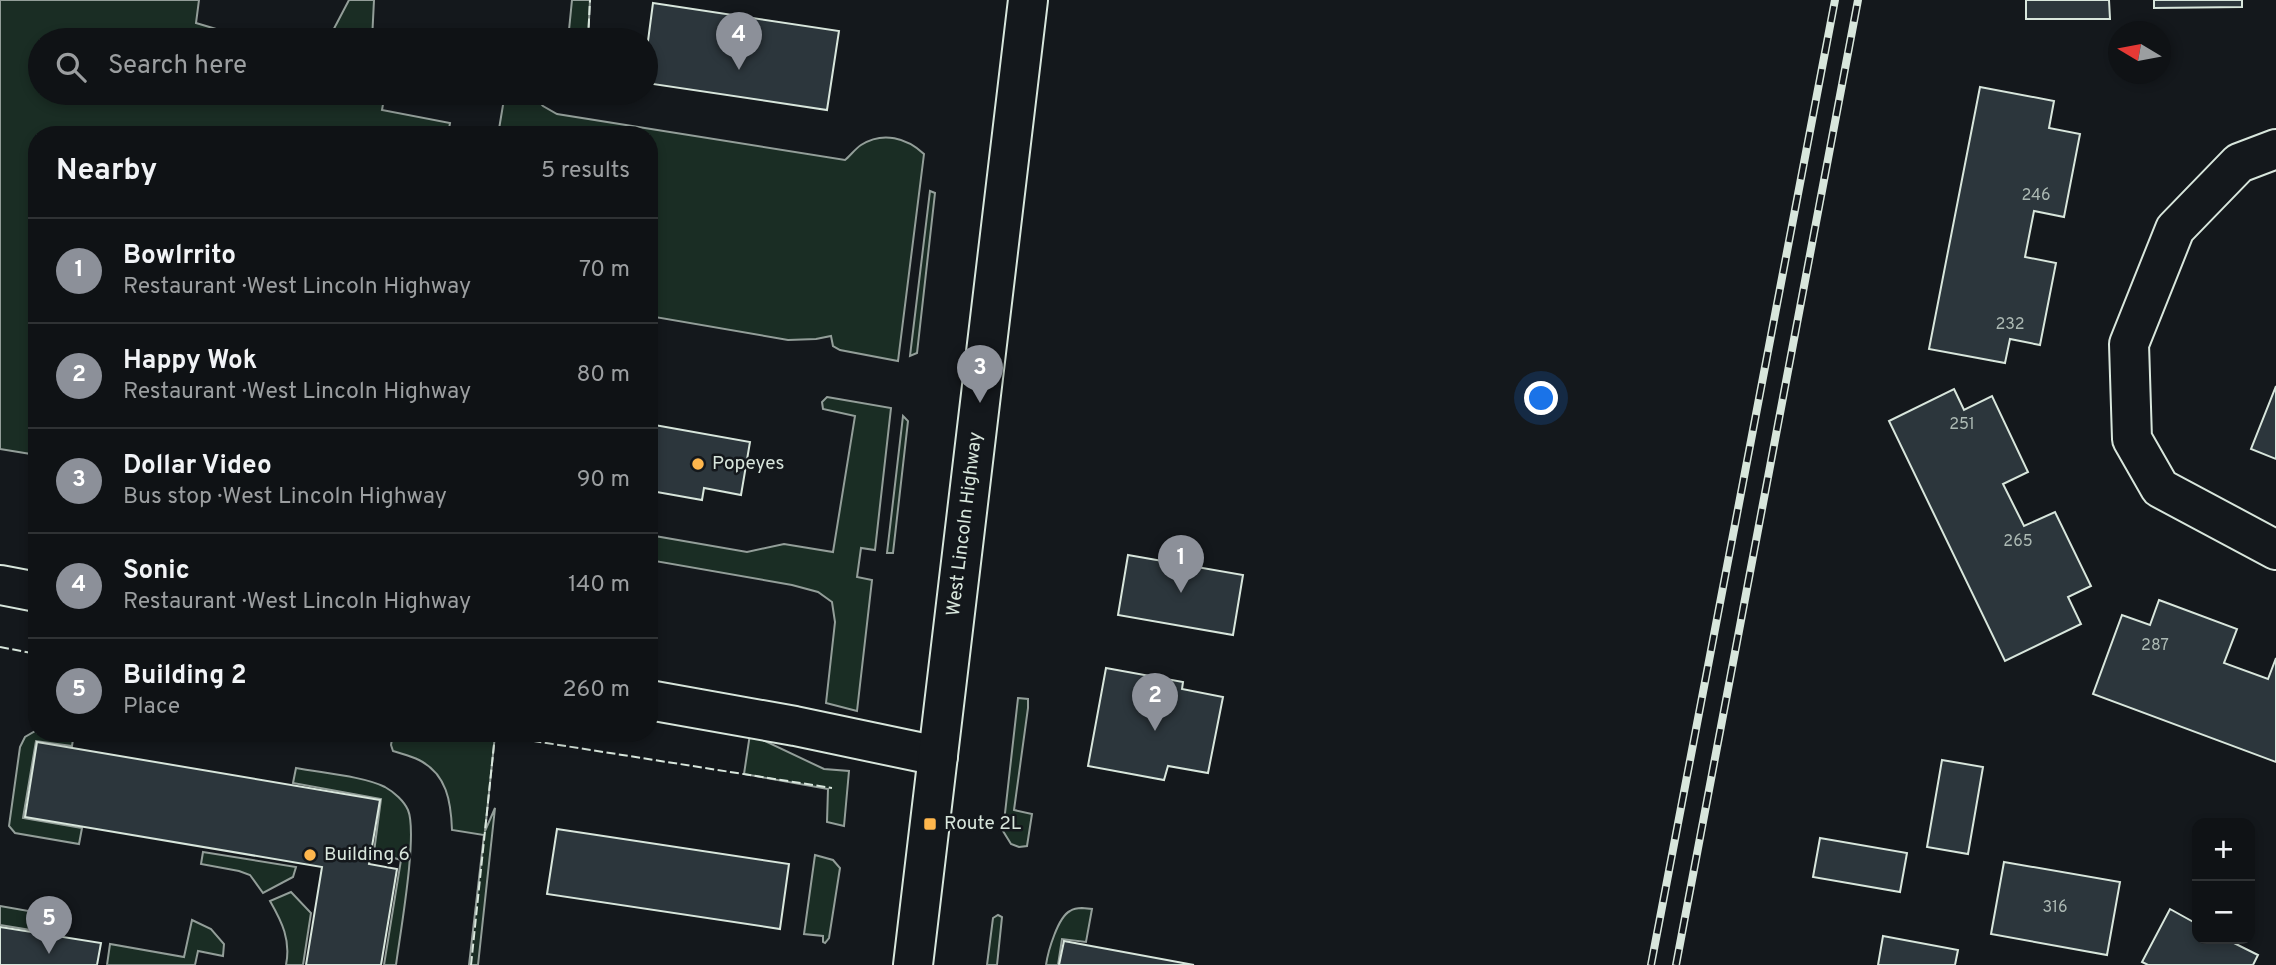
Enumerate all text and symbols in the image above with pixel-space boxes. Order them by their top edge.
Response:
pin: 4 [716,12,762,70]
north arrow [2108,21,2171,84]
search box [28,28,658,105]
icon: search [52,48,90,86]
text: Search here [108,50,247,83]
text: Nearby [56,153,157,190]
text: 5 results [541,157,630,186]
house number: 246 [2021,186,2051,206]
text: Bowlrrito [123,240,236,273]
text: 1 [74,256,84,285]
text: 70 m [579,256,630,285]
text: Restaurant · West Lincoln Highway [123,273,471,302]
house number: 232 [1996,315,2024,335]
text: Happy Wok [123,345,257,378]
pin: 3 [957,345,1003,403]
text: 2 [72,361,86,390]
text: 80 m [577,361,630,390]
text: Restaurant · West Lincoln Highway [123,378,471,407]
your location [1524,381,1558,415]
house number: 251 [1949,415,1975,435]
street label: West Lincoln Highway [942,430,988,618]
text: Dollar Video [123,450,272,483]
place label: Popeyes [712,452,784,476]
marker: Popeyes [690,456,706,472]
text: 3 [72,466,86,495]
text: 90 m [577,466,630,495]
text: Bus stop · West Lincoln Highway [123,483,447,512]
house number: 265 [2003,532,2033,552]
pin: 1 [1158,535,1204,593]
text: Sonic [123,555,190,588]
text: 4 [72,571,86,600]
text: 140 m [568,571,630,600]
text: Restaurant · West Lincoln Highway [123,588,471,617]
house number: 287 [2141,636,2169,656]
text: Building 2 [123,660,247,693]
pin: 2 [1132,673,1178,731]
text: 5 [72,676,86,705]
text: 260 m [563,676,630,705]
text: Place [123,693,180,722]
place label: Route 2L [944,812,1022,836]
marker: Route 2L [922,816,938,832]
map controls [2192,818,2255,944]
button: + [2192,818,2255,881]
place label: Building 6 [324,843,410,867]
marker: Building 6 [302,847,318,863]
button: − [2192,881,2255,944]
pin: 5 [26,896,72,954]
house number: 316 [2042,898,2068,918]

